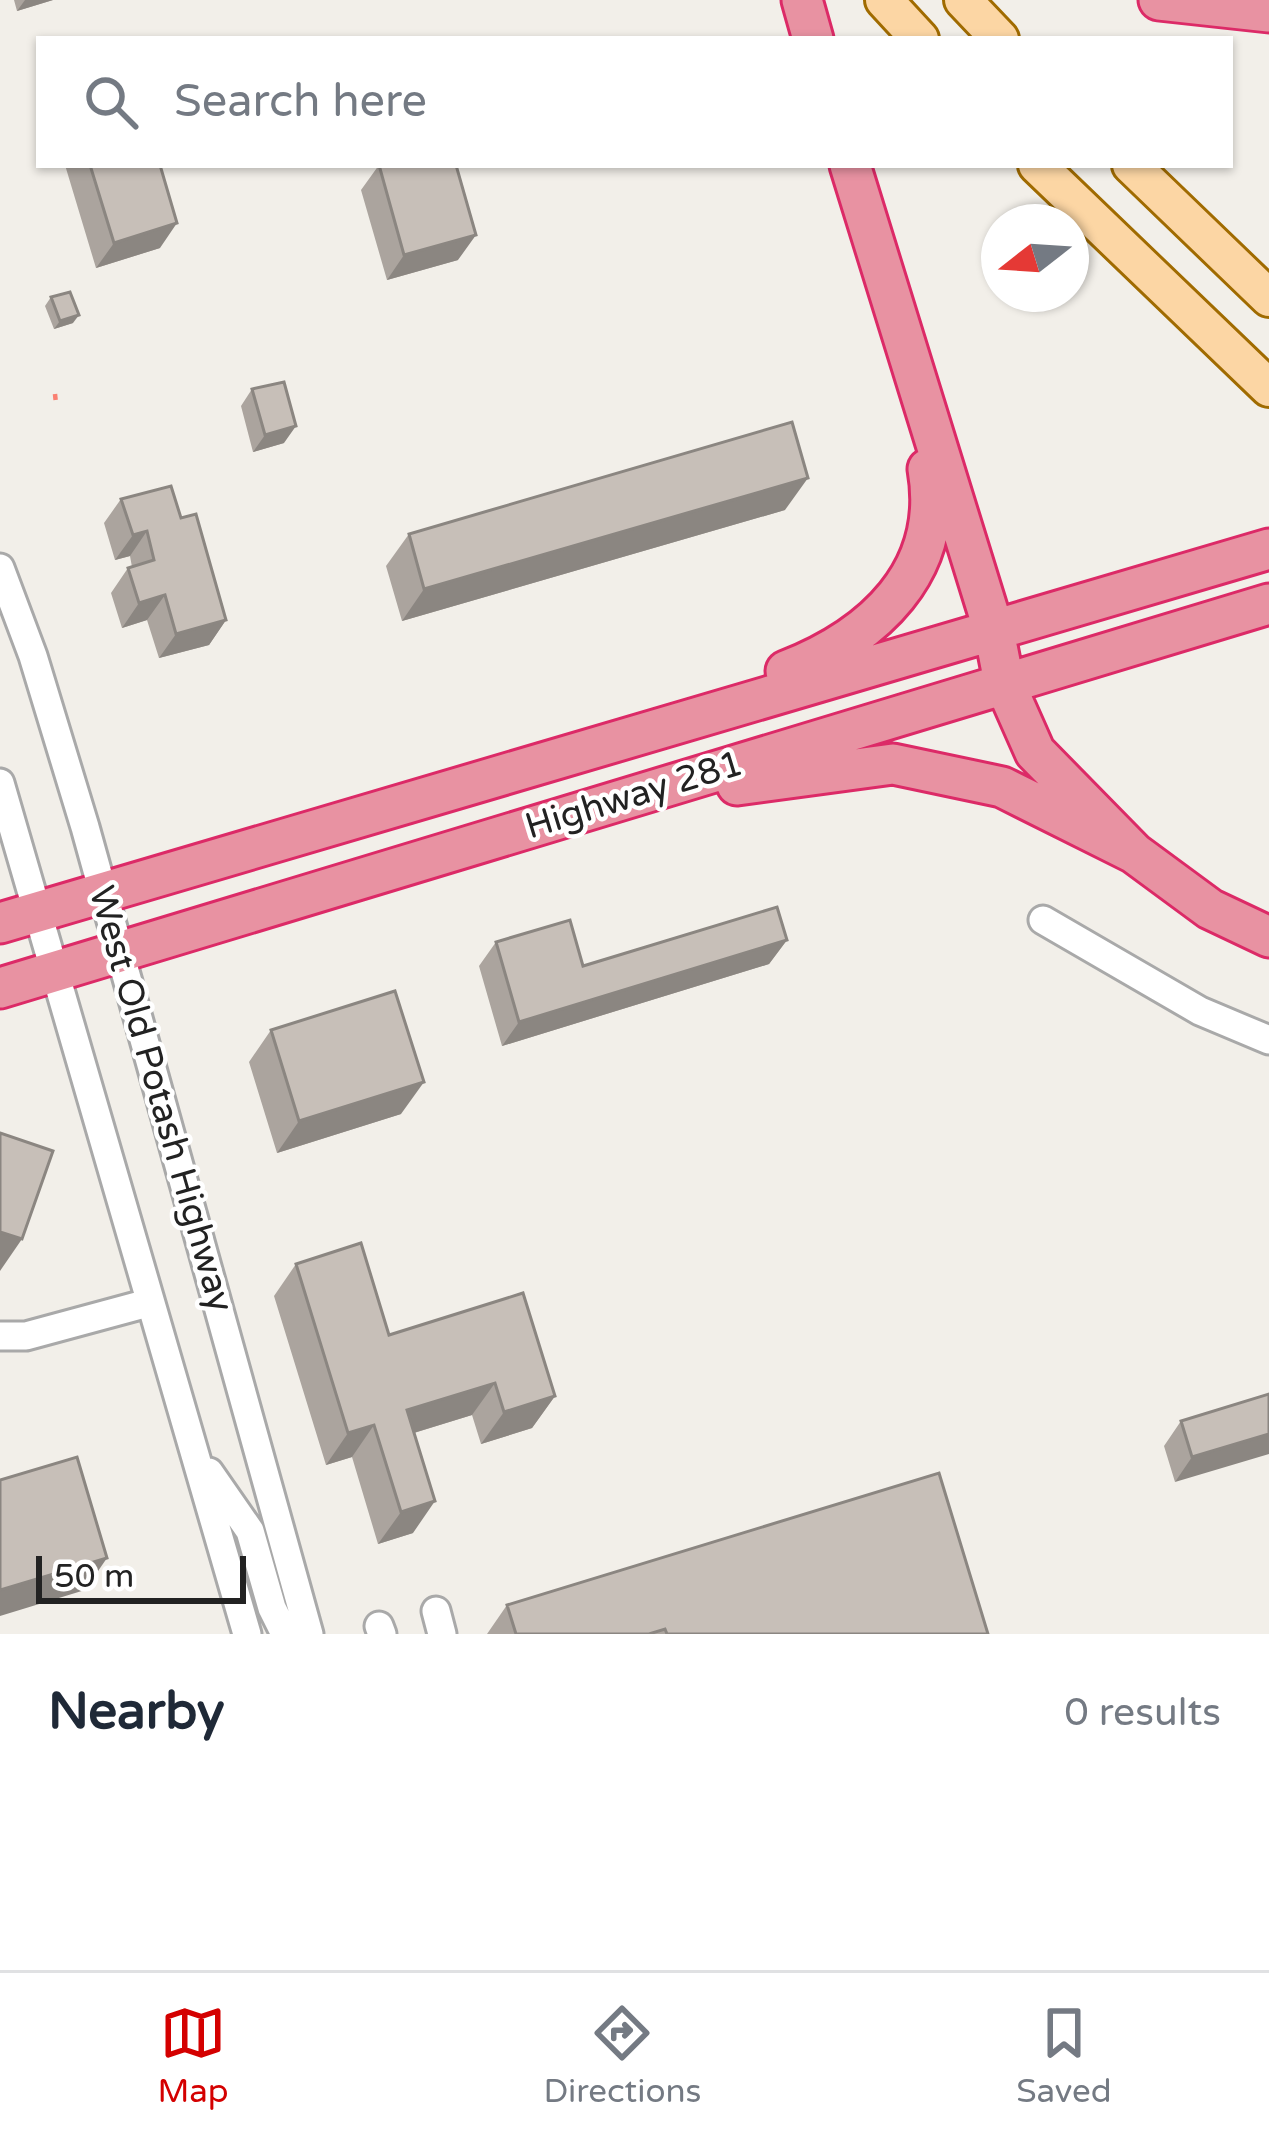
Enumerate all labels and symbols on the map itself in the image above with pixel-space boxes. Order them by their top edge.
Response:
north arrow [981,204,1089,312]
street label: Highway 281 [520,742,748,848]
street label: West Old Potash Highway [80,881,242,1317]
scale bar [36,1550,246,1603]

